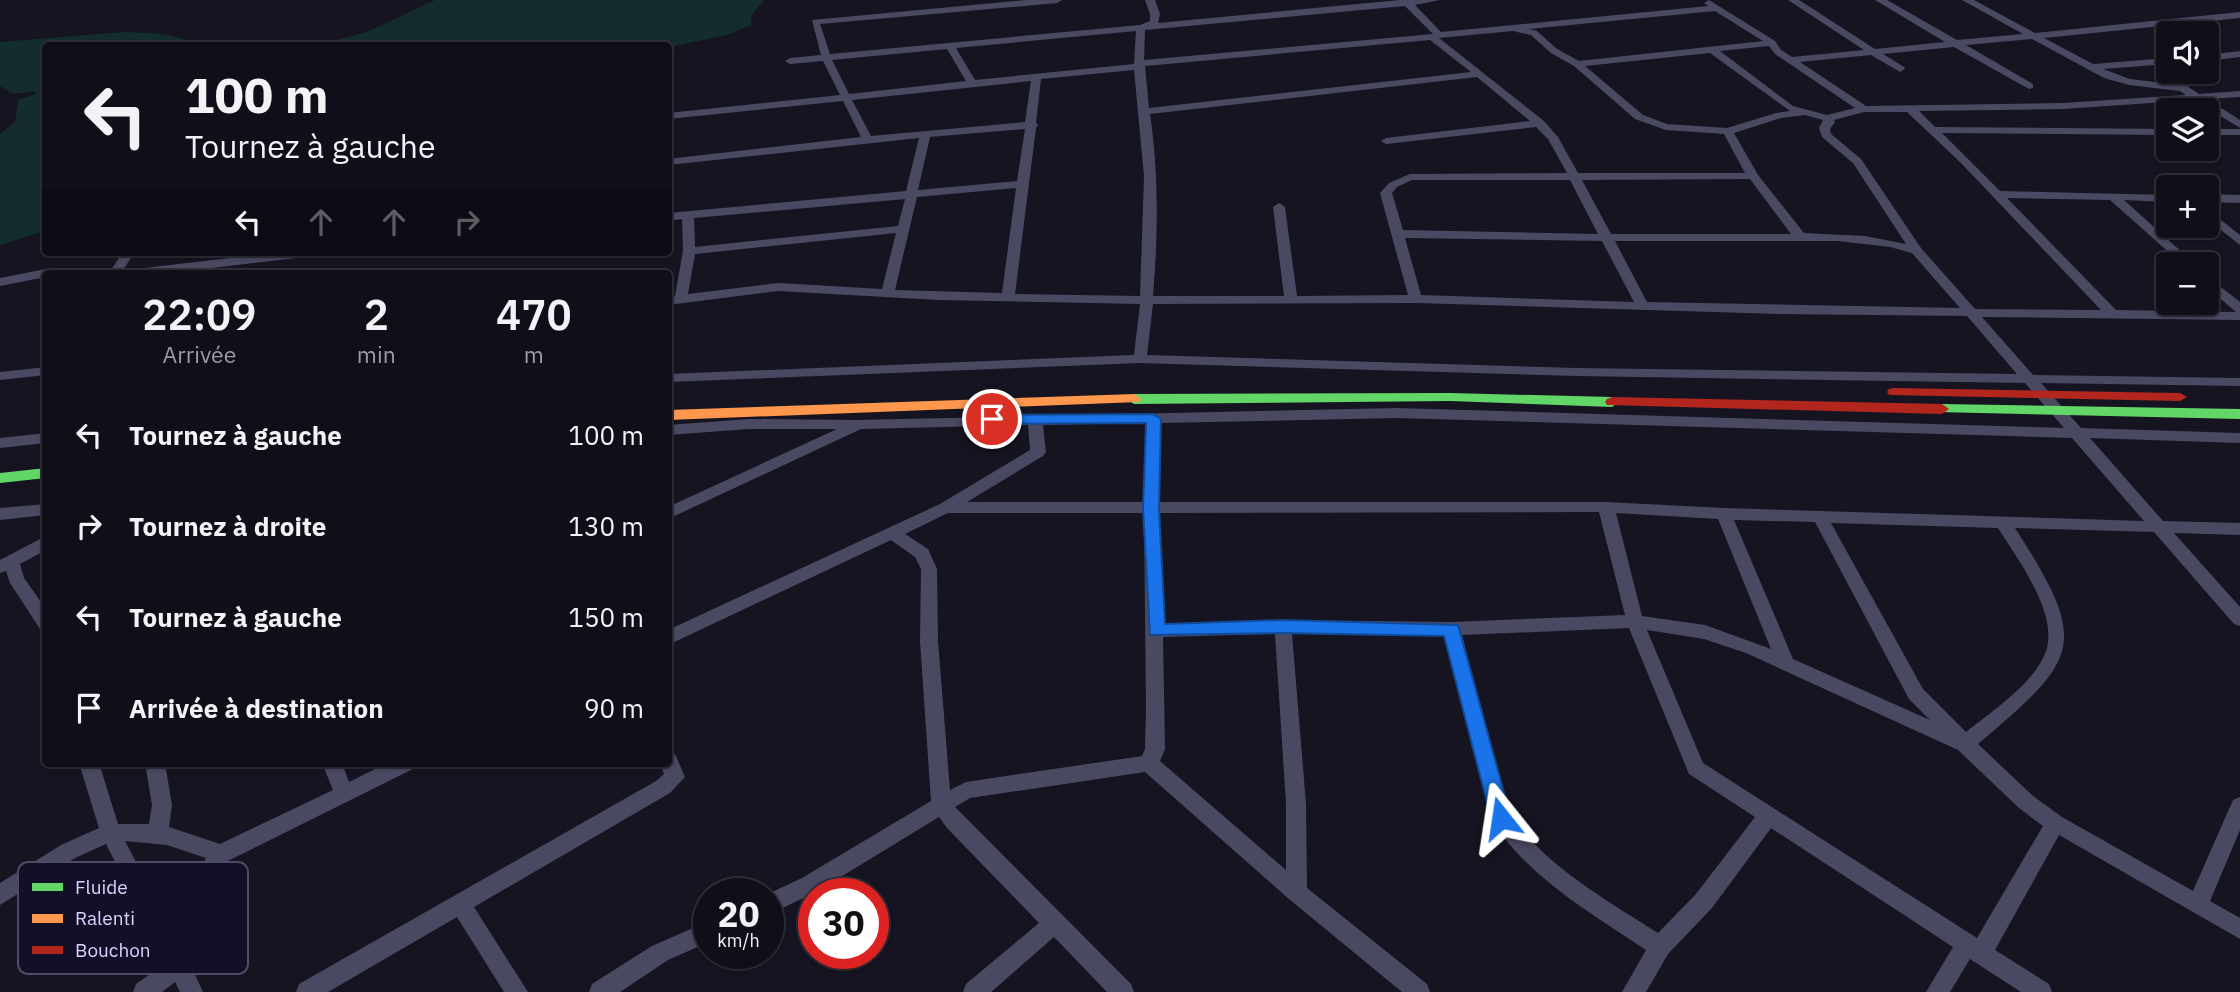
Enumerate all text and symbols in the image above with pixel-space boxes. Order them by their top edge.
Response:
map controls [2156,21,2219,315]
button: sound [2156,21,2219,84]
text: 100 m [185,63,329,126]
icon: left [70,70,161,161]
button: layers [2156,98,2219,161]
text: Tournez à gauche [185,125,436,167]
button: + [2156,175,2219,238]
icon: left [229,203,267,241]
icon: ahead [302,203,340,241]
icon: ahead [375,203,413,241]
icon: right [448,203,486,241]
button: − [2156,252,2219,315]
text: 22:09 [142,287,257,342]
text: 2 [364,287,389,342]
text: 470 [496,287,572,342]
text: Arrivée [163,339,236,369]
text: min [357,339,396,369]
text: m [524,339,544,369]
pin [962,389,1022,449]
icon: arrive [973,400,1011,438]
icon: left [70,416,108,454]
text: Tournez à gauche [129,418,342,452]
text: 100 m [568,418,644,452]
icon: right [70,507,108,545]
text: Tournez à droite [129,509,326,543]
text: 130 m [568,509,644,543]
icon: left [70,598,108,636]
text: Tournez à gauche [129,600,342,634]
text: 150 m [568,600,644,634]
icon: arrive [70,689,108,727]
text: Arrivée à destination [129,691,384,725]
text: 90 m [584,691,644,725]
position arrow [1464,781,1538,855]
legend [18,862,248,974]
text: Fluide [75,875,128,899]
speed limit sign: 30 [798,878,889,969]
text: 20 [717,891,760,937]
text: Ralenti [75,906,135,930]
text: km/h [717,929,760,952]
text: Bouchon [75,938,151,962]

